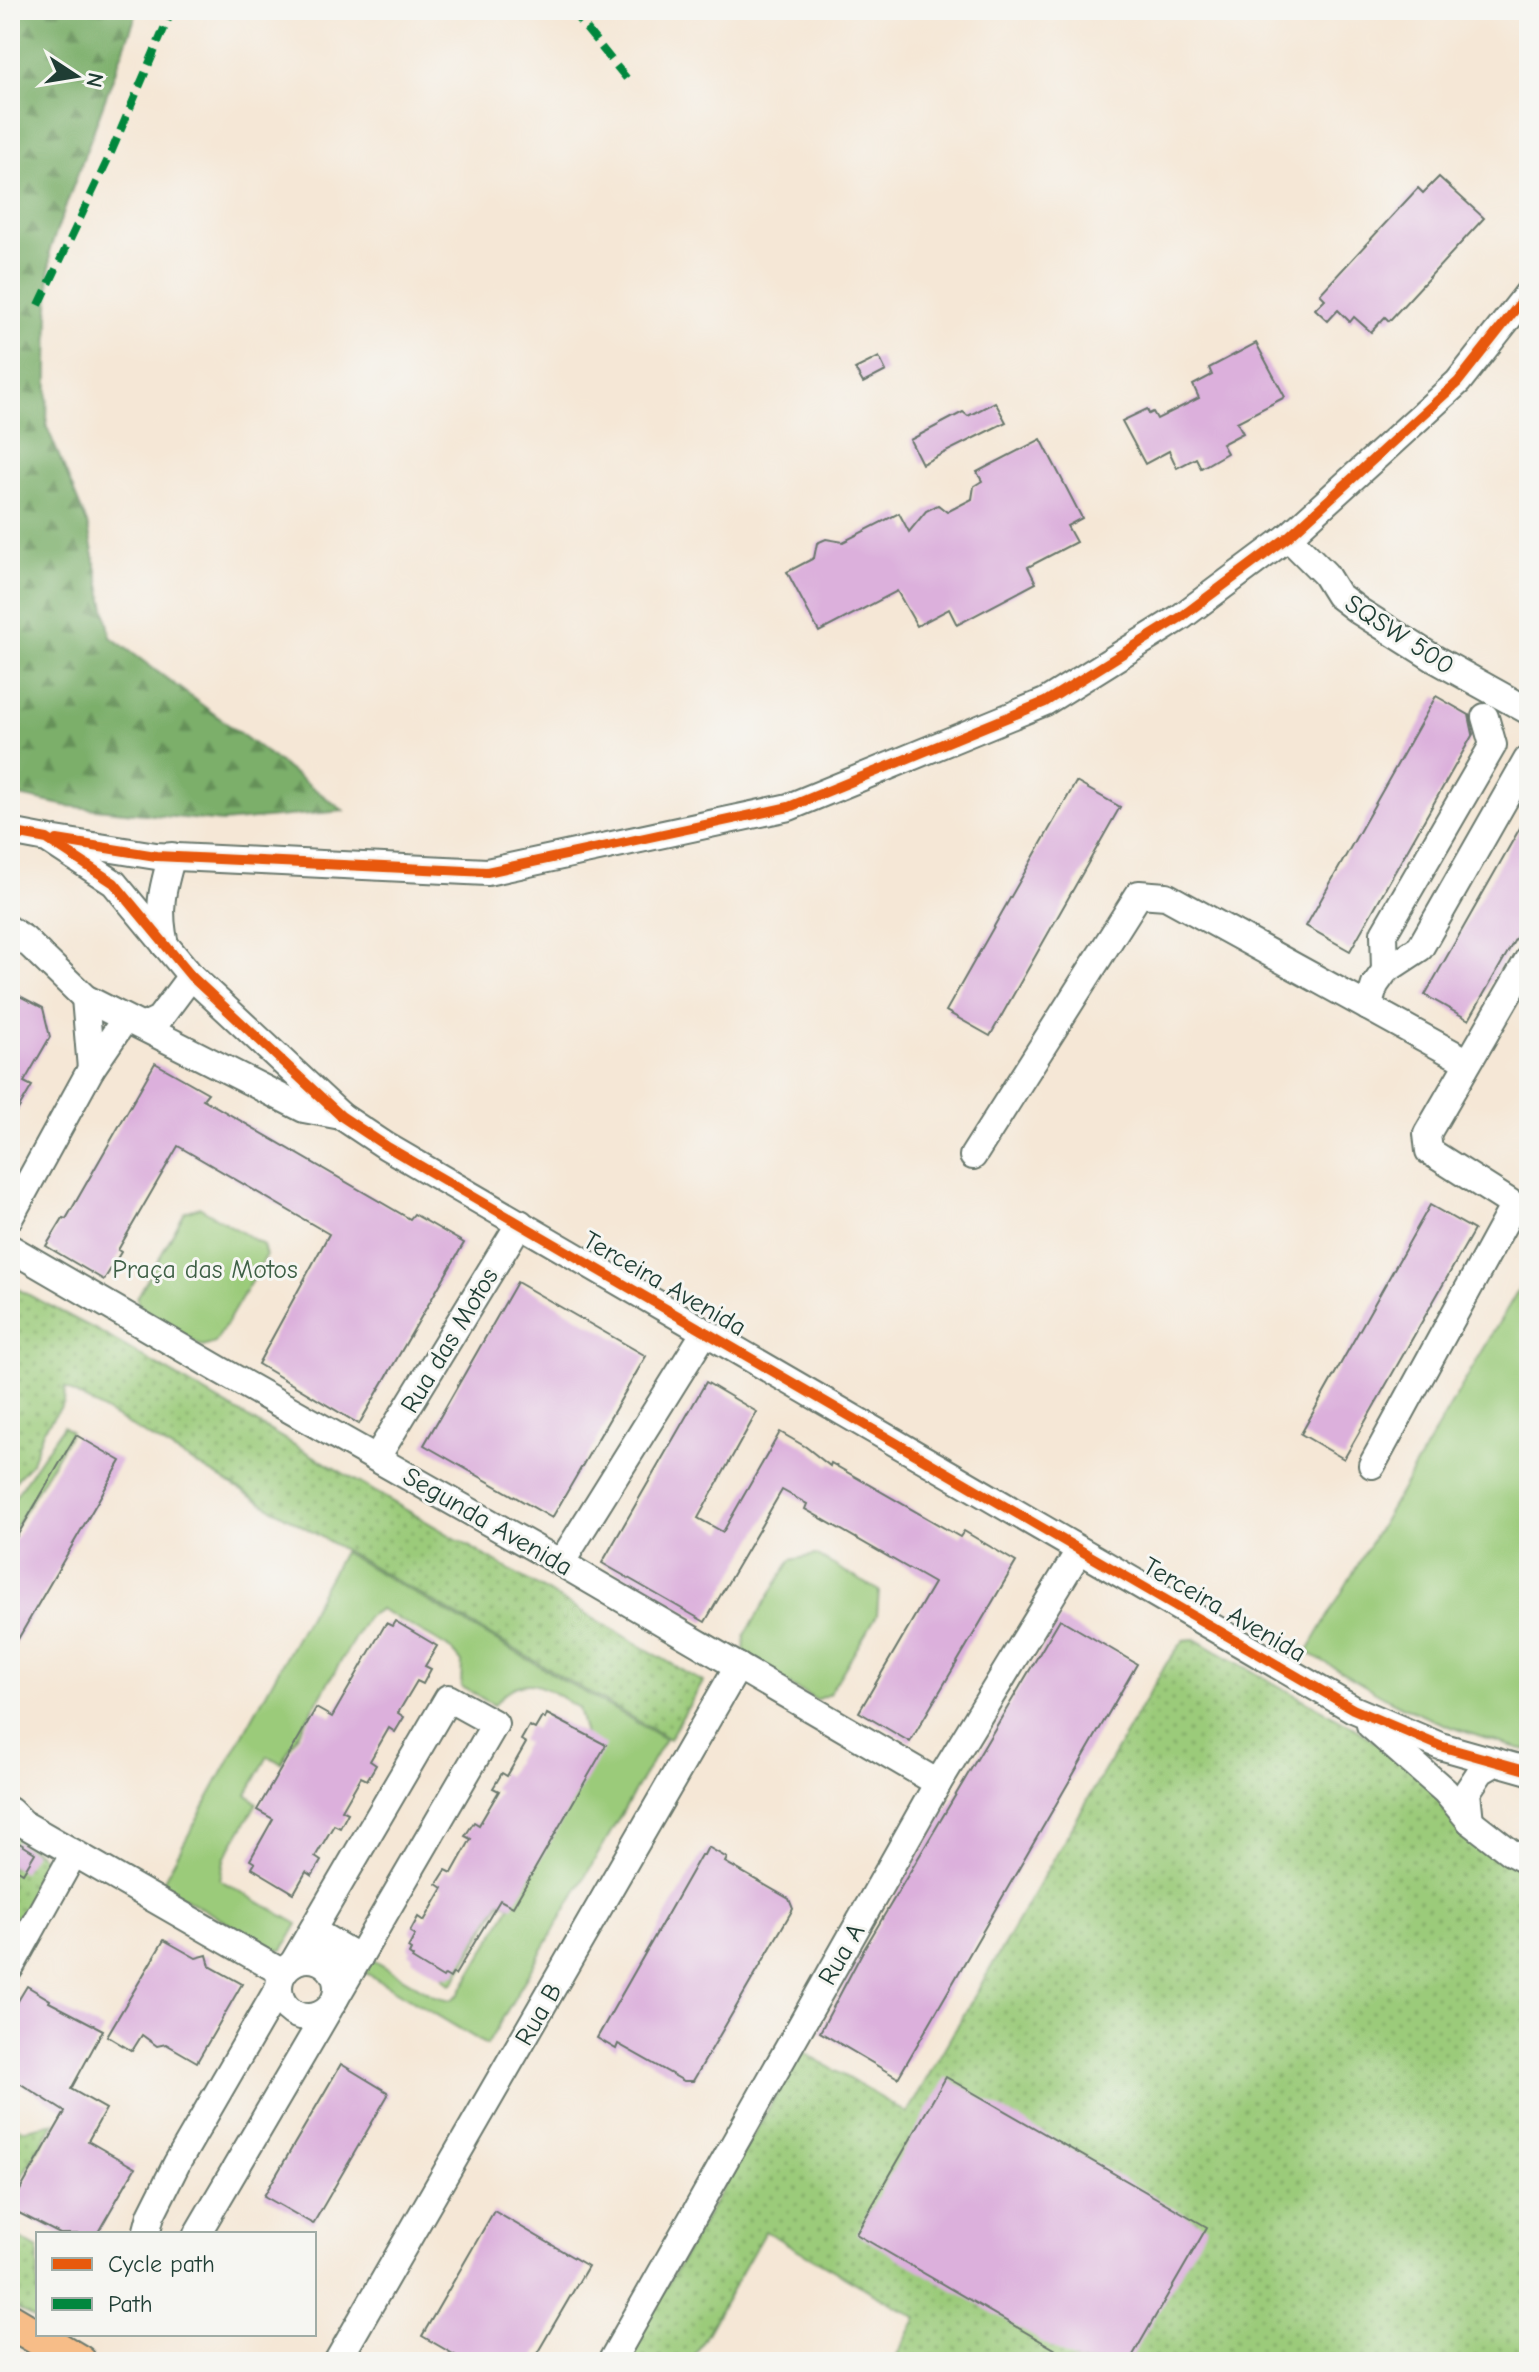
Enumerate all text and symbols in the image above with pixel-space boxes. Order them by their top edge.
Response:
north arrow [36,36,116,116]
text: N [80,70,109,90]
street label: SQSW 500 [1339,588,1460,681]
street label: Terceira Avenida [578,1225,751,1343]
park label: Praça das Motos [112,1255,298,1285]
street label: Rua das Motos [395,1263,505,1419]
street label: Segunda Avenida [397,1461,578,1583]
street label: Terceira Avenida [1138,1551,1311,1669]
street label: Rua A [812,1918,871,1991]
street label: Rua B [509,1978,569,2051]
legend [36,2232,316,2336]
text: Cycle path [108,2250,215,2278]
text: Path [108,2290,153,2318]

